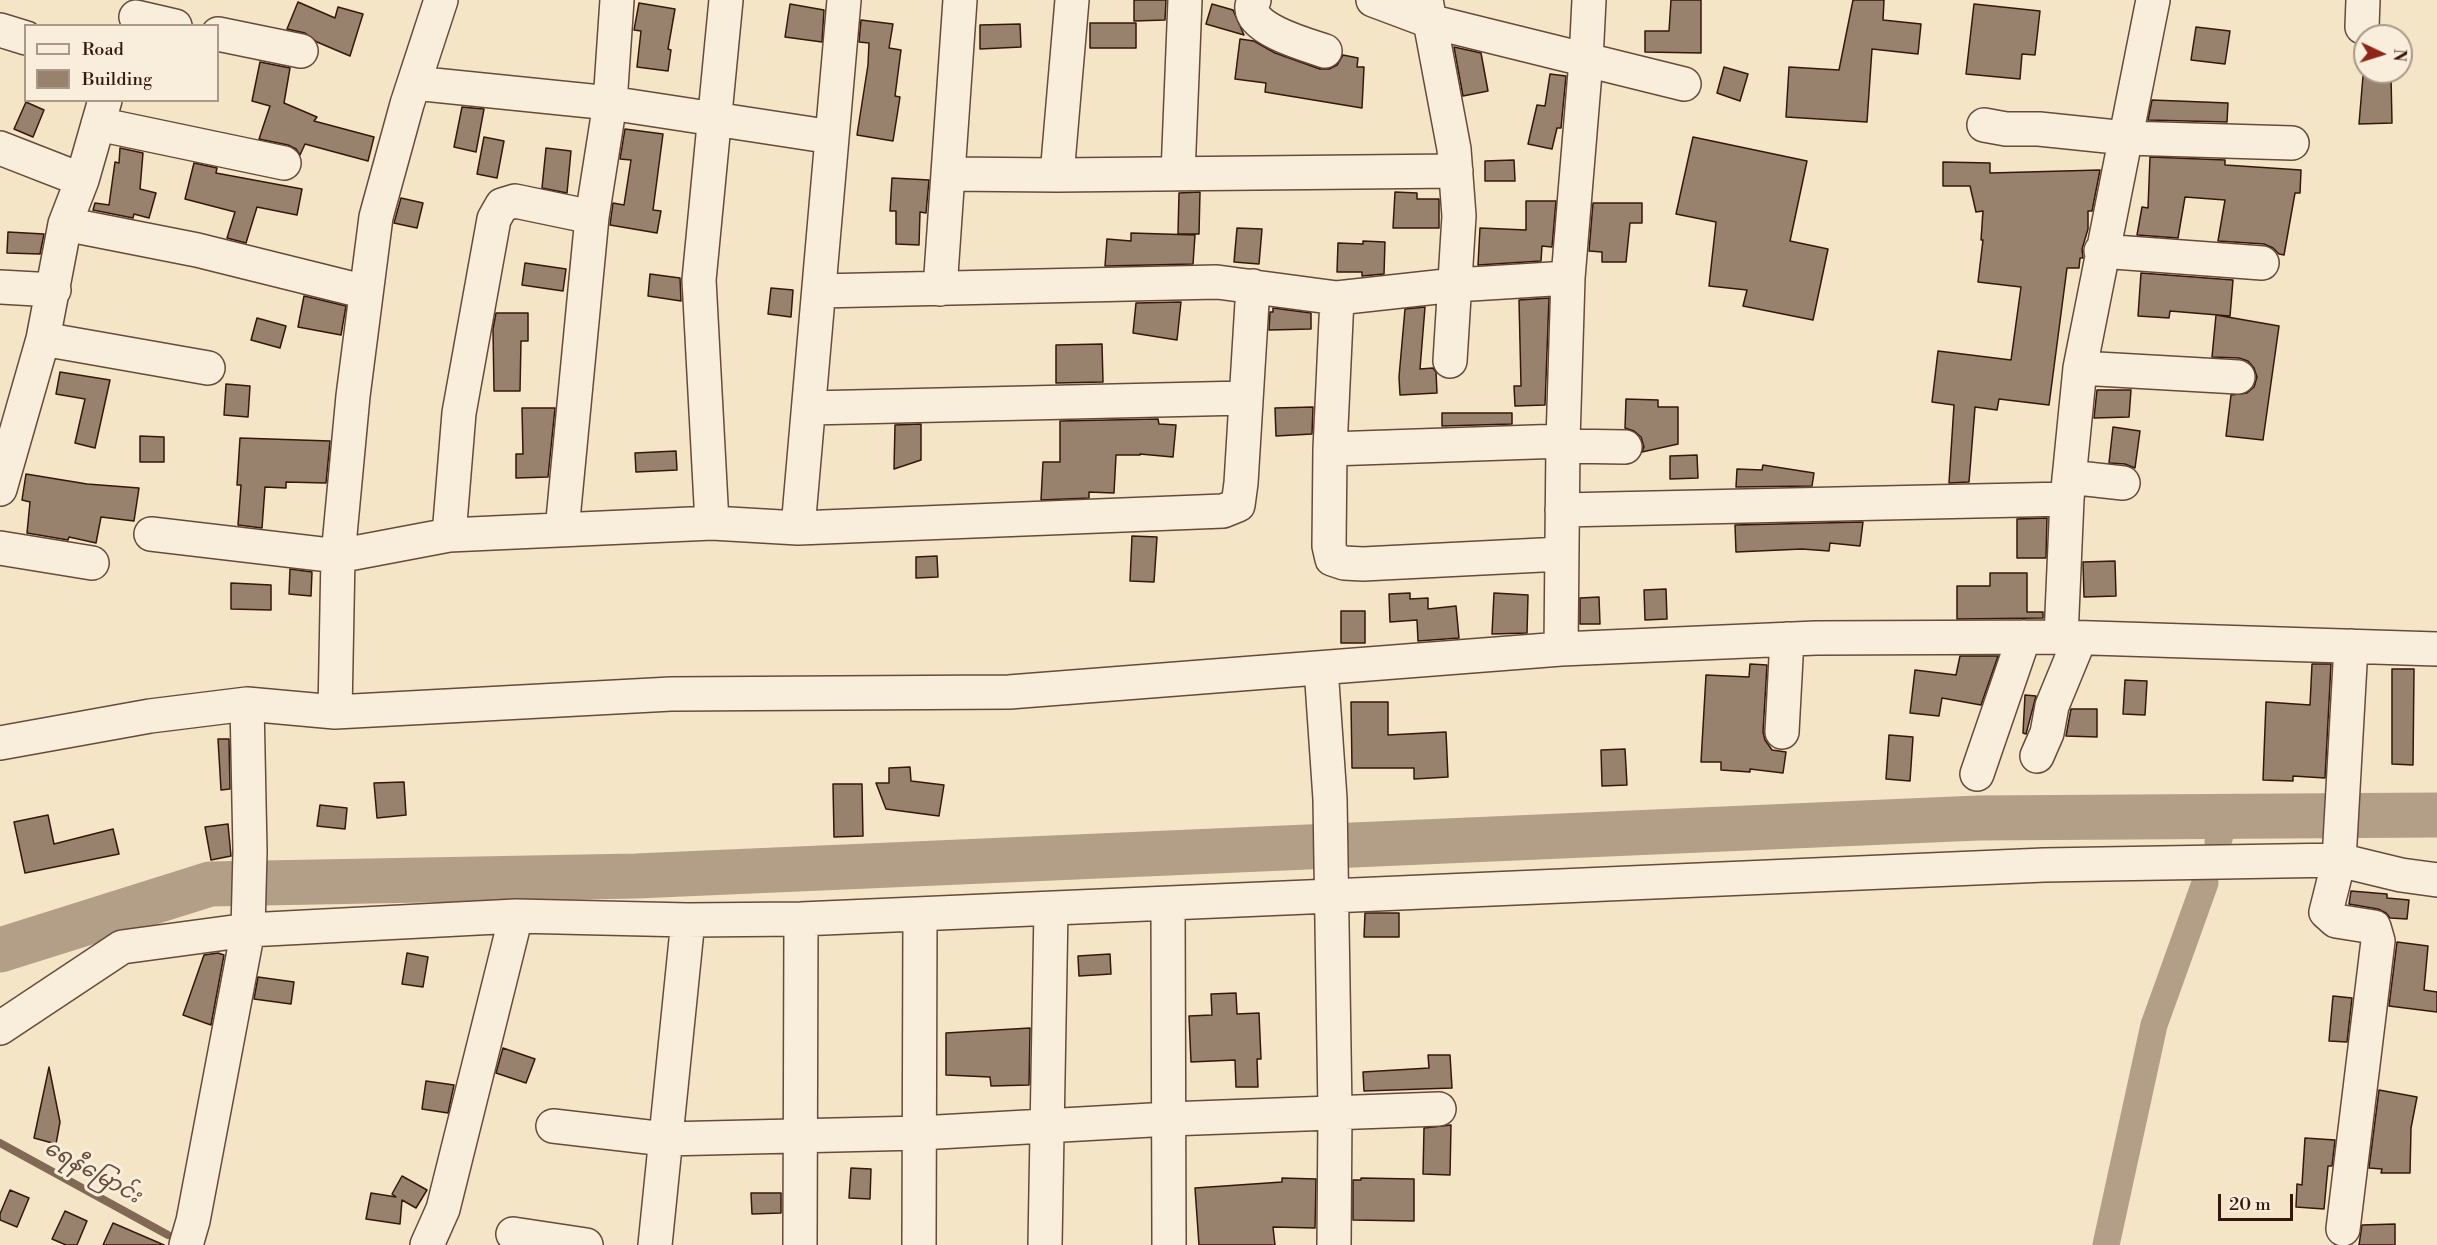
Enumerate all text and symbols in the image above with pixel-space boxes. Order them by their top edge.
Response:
legend [24,24,219,102]
north arrow [2353,24,2413,84]
text: Road [82,38,124,61]
text: N [2389,48,2409,62]
text: Building [82,68,152,91]
water label: ရေနီမြောင်း [39,1136,145,1210]
scale bar [2221,1182,2296,1220]
text: 20 m [2229,1193,2271,1216]

